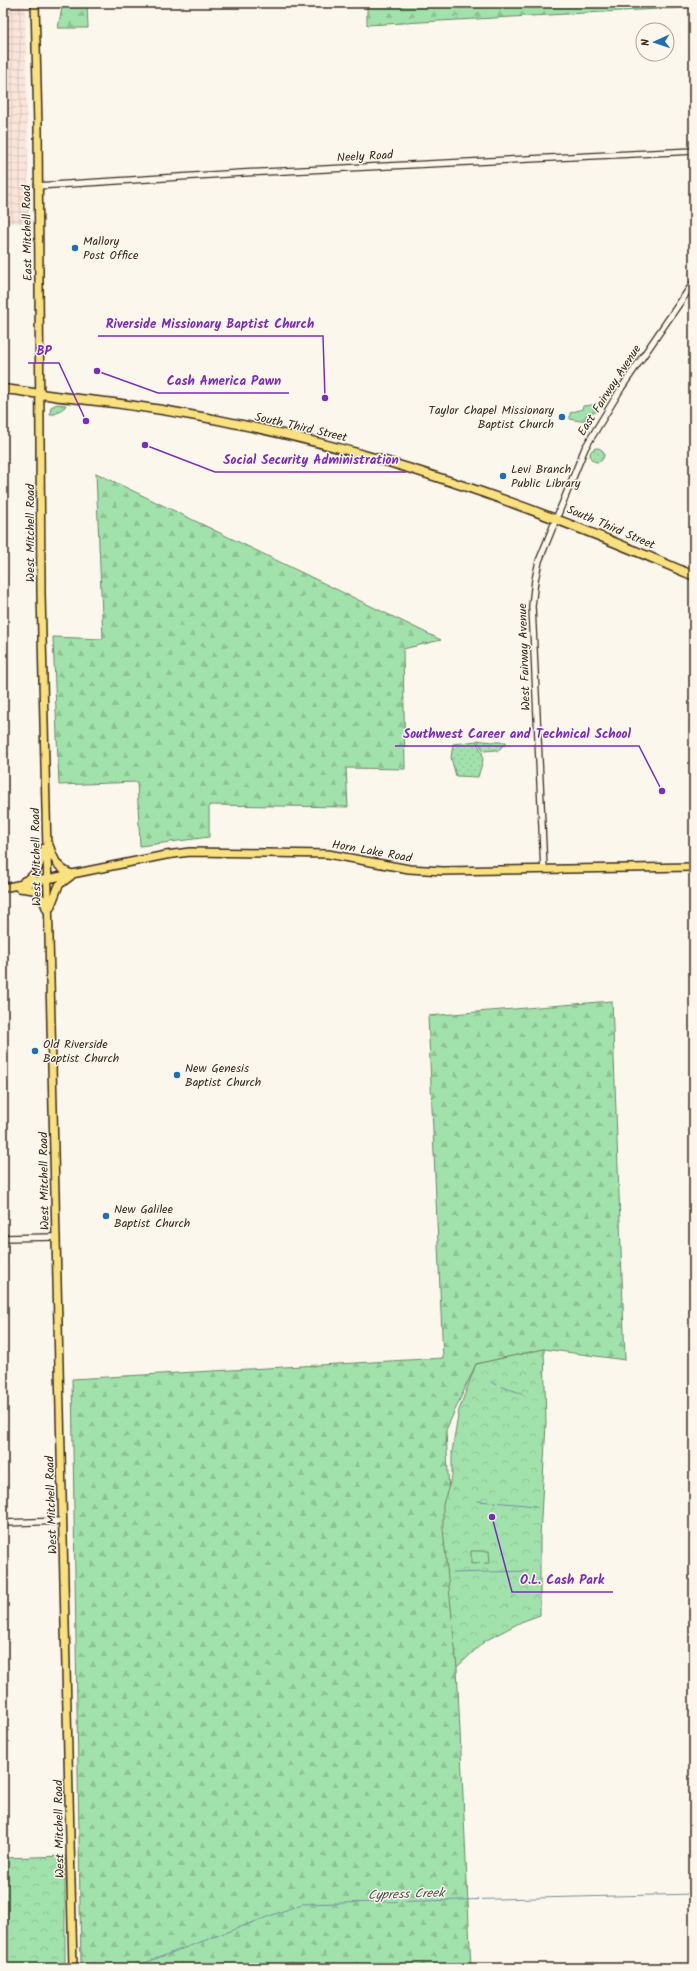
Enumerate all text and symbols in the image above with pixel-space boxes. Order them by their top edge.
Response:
north arrow [635,22,675,62]
text: N [637,38,655,46]
street label: Neely Road [336,145,395,167]
street label: East Mitchell Road [17,184,38,281]
place label: Mallory Post Office [83,232,139,265]
marker: Mallory Post Office [70,243,80,253]
callout: Riverside Missionary Baptist Church [98,311,323,336]
text: Riverside Missionary Baptist Church [106,314,314,335]
callout: BP [28,338,59,363]
street label: East Fairway Avenue [573,340,646,440]
text: BP [36,341,52,362]
callout: Cash America Pawn [158,368,289,393]
text: Cash America Pawn [167,371,281,392]
place label: Taylor Chapel Missionary Baptist Church [429,401,554,434]
street label: South Third Street [253,408,349,447]
marker: Taylor Chapel Missionary Baptist Church [557,412,567,422]
callout: Social Security Administration [215,447,406,472]
text: Social Security Administration [223,450,399,471]
place label: Levi Branch Public Library [511,460,581,493]
marker: Levi Branch Public Library [498,471,508,481]
street label: West Mitchell Road [21,483,40,582]
street label: South Third Street [564,500,658,555]
street label: West Fairway Avenue [513,602,536,711]
callout: Southwest Career and Technical School [395,721,639,746]
text: Southwest Career and Technical School [403,724,632,745]
street label: West Mitchell Road [26,807,47,906]
street label: Horn Lake Road [331,835,414,868]
place label: Old Riverside Baptist Church [43,1035,119,1068]
marker: Old Riverside Baptist Church [30,1046,40,1056]
place label: New Genesis Baptist Church [185,1059,261,1092]
marker: New Genesis Baptist Church [172,1070,182,1080]
street label: West Mitchell Road [34,1131,55,1230]
place label: New Galilee Baptist Church [114,1200,190,1233]
marker: New Galilee Baptist Church [101,1211,111,1221]
street label: West Mitchell Road [40,1455,63,1554]
callout: O.L. Cash Park [512,1567,613,1592]
text: O.L. Cash Park [520,1570,605,1591]
street label: West Mitchell Road [49,1779,70,1878]
water label: Cypress Creek [367,1883,447,1906]

